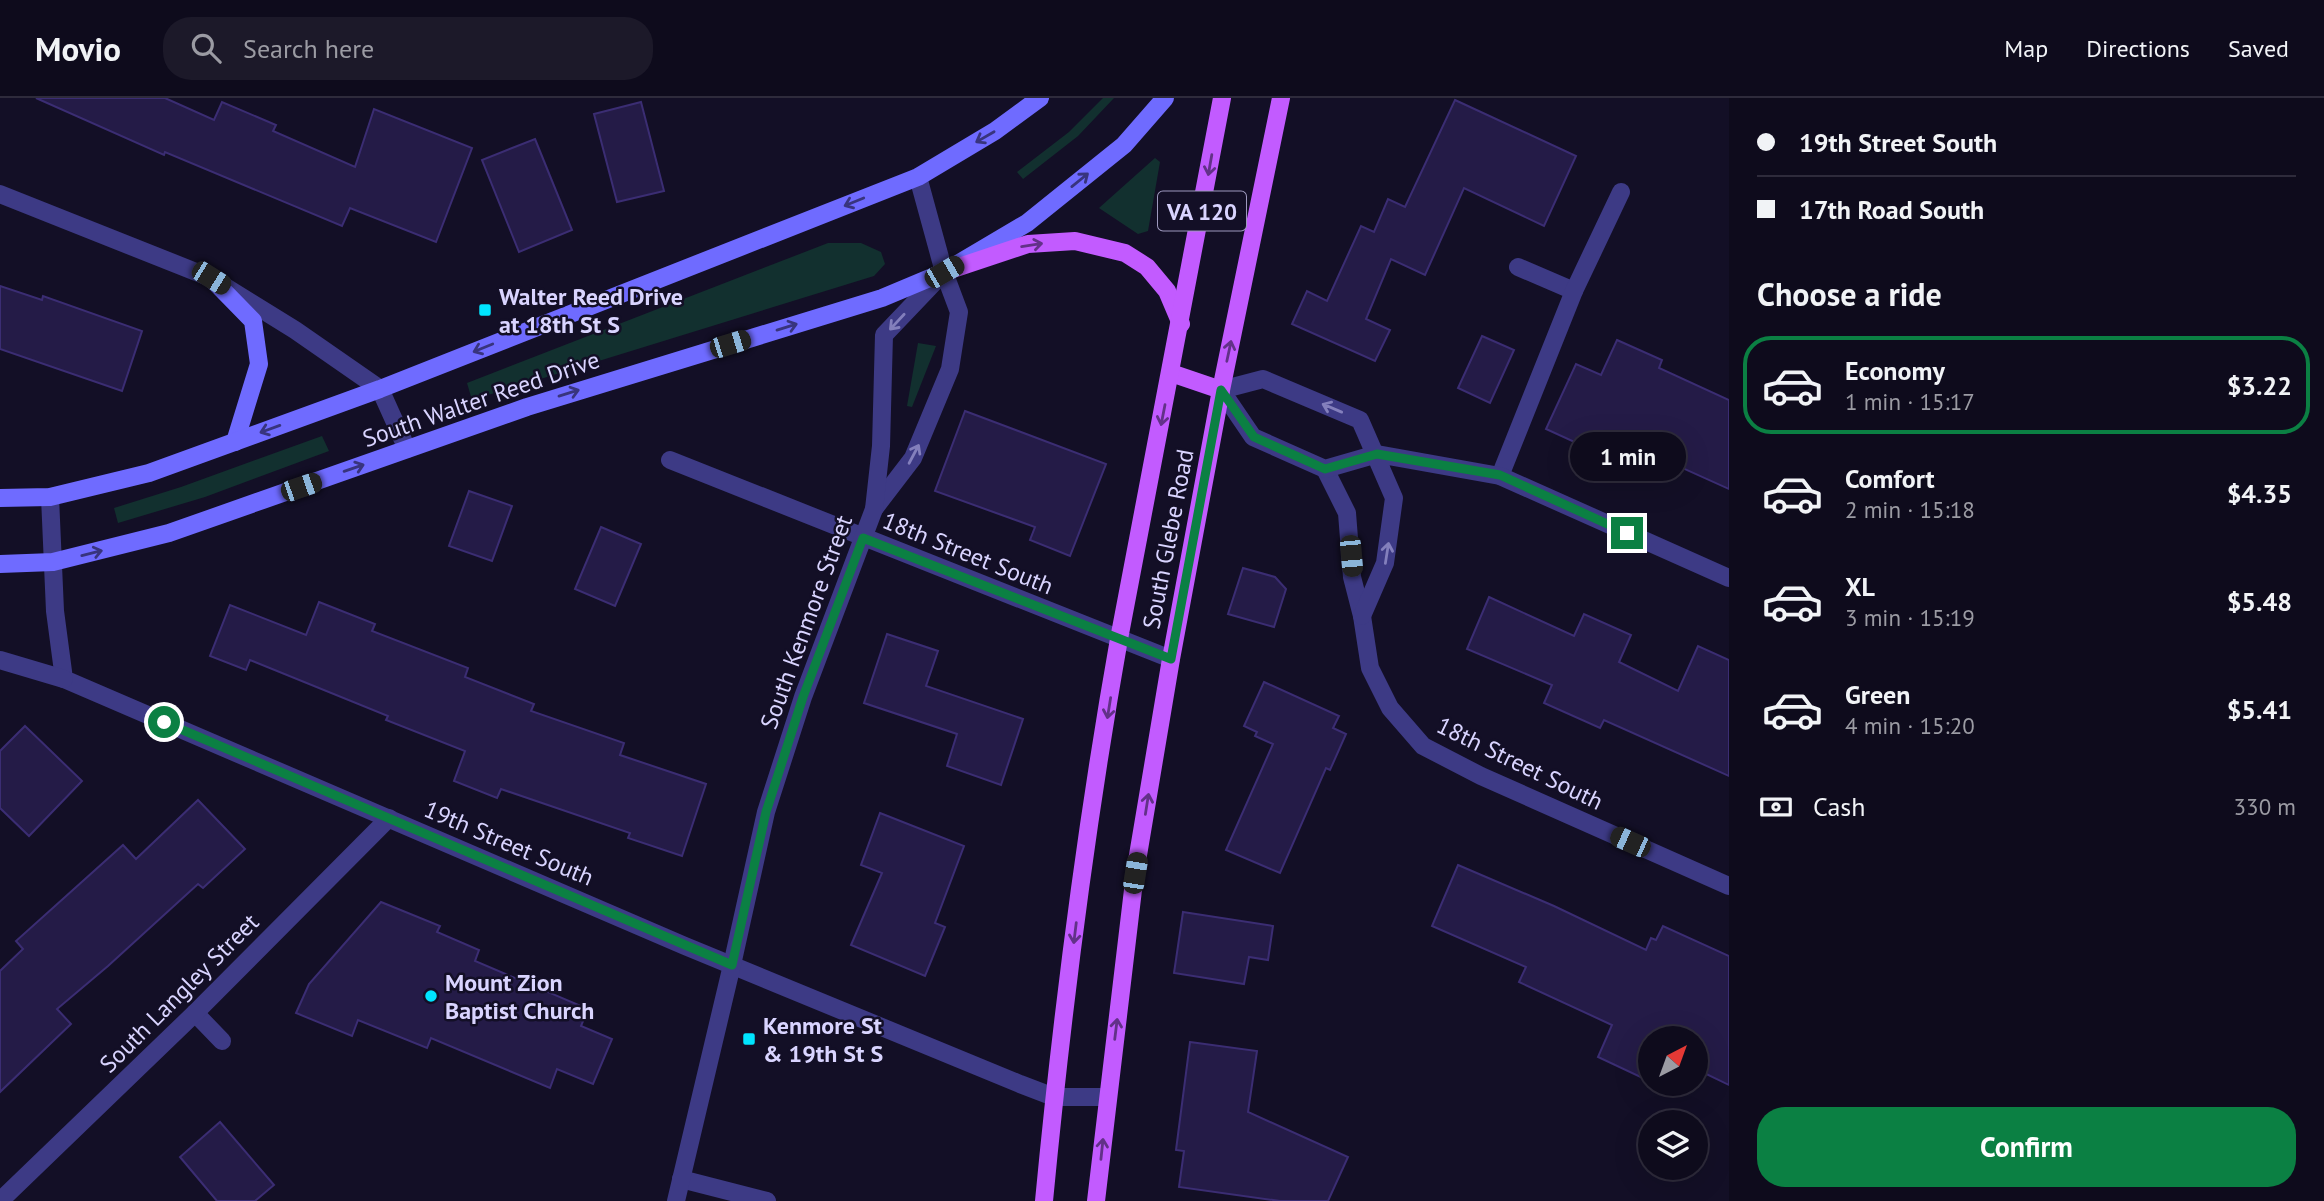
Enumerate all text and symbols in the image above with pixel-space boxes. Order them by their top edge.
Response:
search box [163,17,653,80]
text: Movio [35,27,121,70]
icon: search [187,29,225,67]
text: Search here [243,32,374,65]
text: Map [2004,33,2048,64]
text: Directions [2086,33,2190,64]
text: Saved [2228,33,2289,64]
text: 19th Street South [1799,126,1997,159]
one-way arrow [975,131,995,145]
one-way arrow [1203,153,1216,176]
one-way arrow [1071,173,1089,188]
road number: VA 120 [1158,192,1246,230]
text: 17th Road South [1799,193,1984,226]
one-way arrow [844,196,866,209]
one-way arrow [1020,238,1043,251]
car [921,252,968,292]
car [188,258,235,298]
text: Choose a ride [1757,273,1942,315]
place label: Walter Reed Drive at 18th St S [499,281,683,340]
marker: Walter Reed Drive at 18th St S [477,302,493,318]
one-way arrow [889,313,905,331]
one-way arrow [776,319,798,332]
car [707,328,754,360]
one-way arrow [1223,340,1236,363]
one-way arrow [473,343,495,356]
street label: South Walter Reed Drive [358,344,604,454]
icon: car [1761,354,1824,417]
text: Economy [1845,354,1945,387]
text: $3.22 [2227,369,2292,402]
one-way arrow [558,386,580,399]
text: 1 min · 15:17 [1845,387,1975,416]
one-way arrow [1322,401,1344,414]
one-way arrow [1156,403,1169,426]
one-way arrow [260,424,282,436]
callout: 1 min [1569,432,1685,480]
text: 1 min [1600,442,1656,471]
one-way arrow [907,445,921,465]
street label: South Glebe Road [1135,446,1201,632]
one-way arrow [343,461,365,473]
icon: car [1761,462,1824,525]
text: Comfort [1845,462,1935,495]
car [278,470,325,504]
text: $4.35 [2227,477,2292,510]
text: 2 min · 15:18 [1845,495,1975,524]
street label: 18th Street South [878,505,1058,601]
street label: South Kenmore Street [753,511,859,733]
route end [1611,517,1643,549]
car [1339,534,1364,578]
one-way arrow [1380,542,1393,565]
one-way arrow [80,546,103,559]
icon: car [1761,570,1824,633]
text: XL [1845,570,1875,603]
text: $5.48 [2227,585,2292,618]
text: 3 min · 15:19 [1845,603,1975,632]
icon: car [1761,678,1824,741]
text: Green [1845,678,1910,711]
text: $5.41 [2227,693,2292,726]
one-way arrow [1102,696,1115,718]
route start [148,706,180,738]
street label: 18th Street South [1432,709,1608,817]
text: 4 min · 15:20 [1845,711,1975,740]
icon: cash [1757,788,1795,826]
text: Cash [1813,790,1865,823]
text: 330 m [2234,792,2296,821]
street label: 19th Street South [419,793,599,893]
one-way arrow [1141,793,1154,816]
car [1607,824,1654,860]
car [1122,851,1149,895]
street label: South Langley Street [93,907,265,1079]
one-way arrow [1068,921,1081,943]
place label: Mount Zion Baptist Church [445,967,594,1026]
marker: Mount Zion Baptist Church [423,988,439,1004]
place label: Kenmore St & 19th St S [763,1010,883,1069]
one-way arrow [1110,1018,1123,1041]
north arrow [1638,1026,1708,1096]
map controls [1638,1026,1708,1180]
marker: Kenmore St & 19th St S [741,1031,757,1047]
button: Confirm [1757,1107,2296,1187]
button: layers [1638,1110,1708,1180]
one-way arrow [1096,1138,1109,1161]

